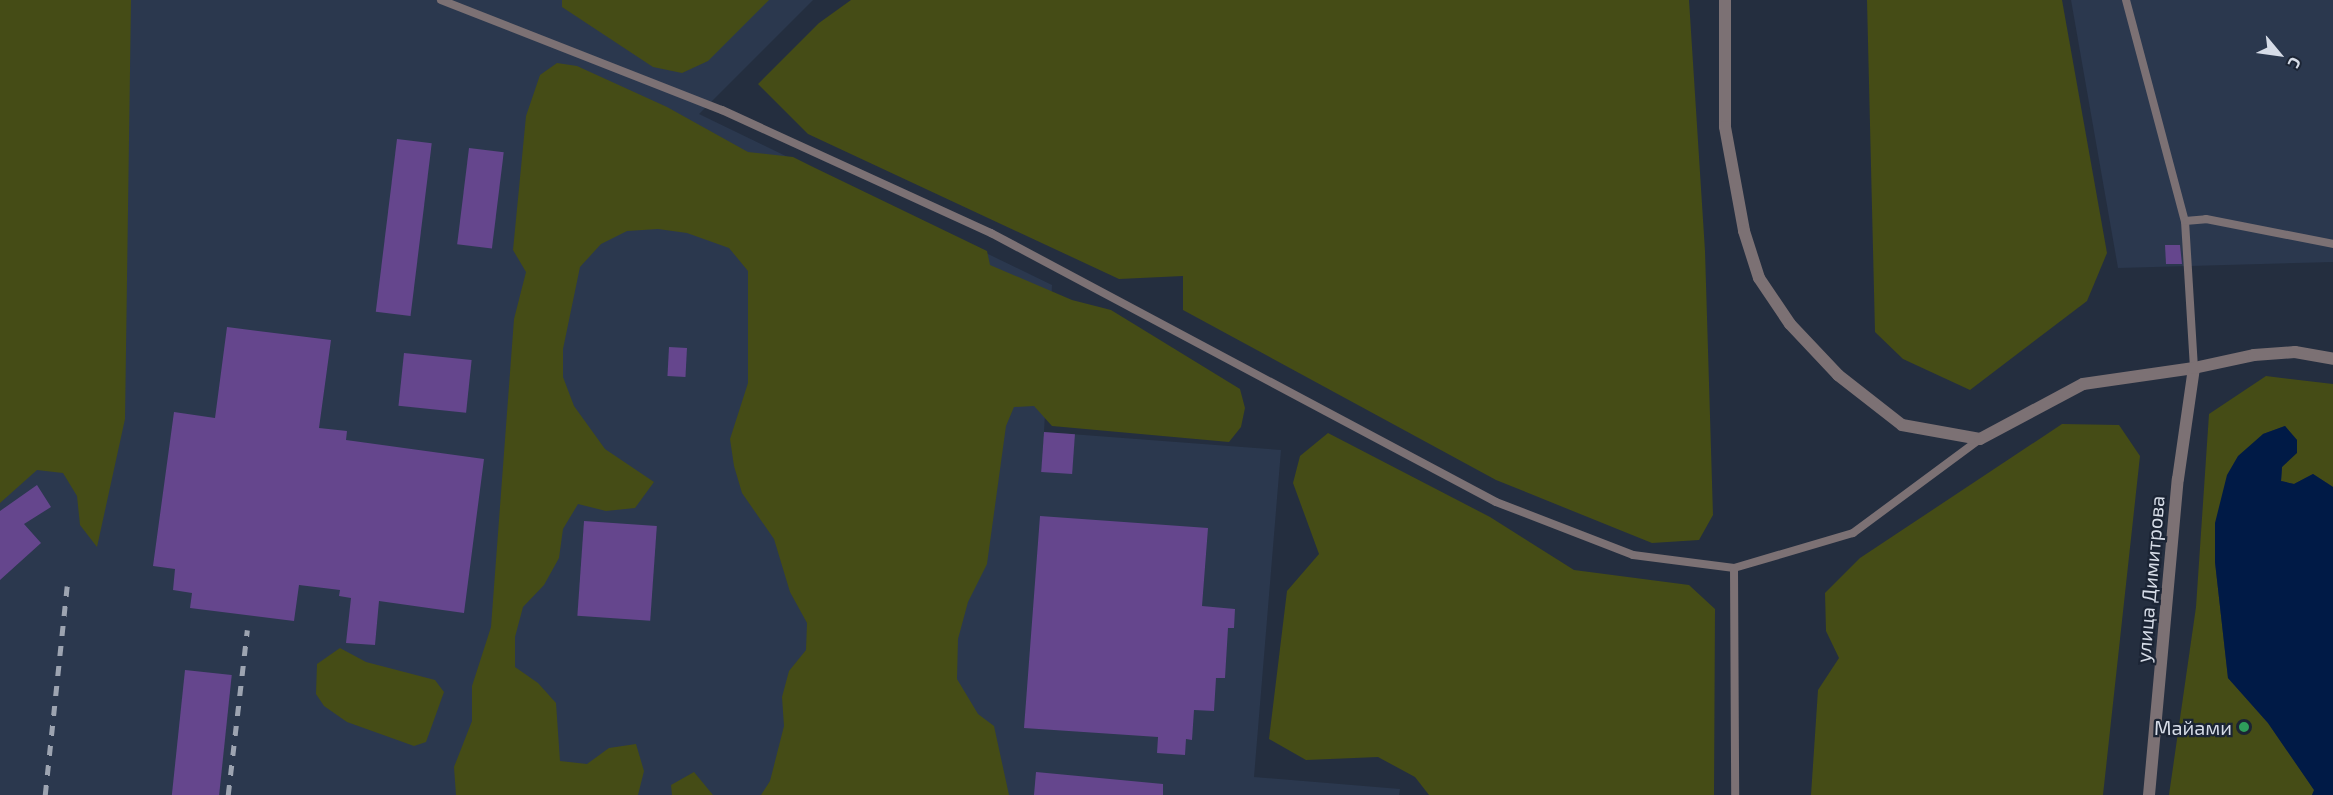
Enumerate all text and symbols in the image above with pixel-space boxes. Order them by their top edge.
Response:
north arrow [2249,24,2309,84]
text: С [2285,54,2306,72]
street label: улица Димитрова [2131,494,2169,664]
place label: Майами [2154,715,2232,739]
marker: Майами [2237,720,2251,734]

